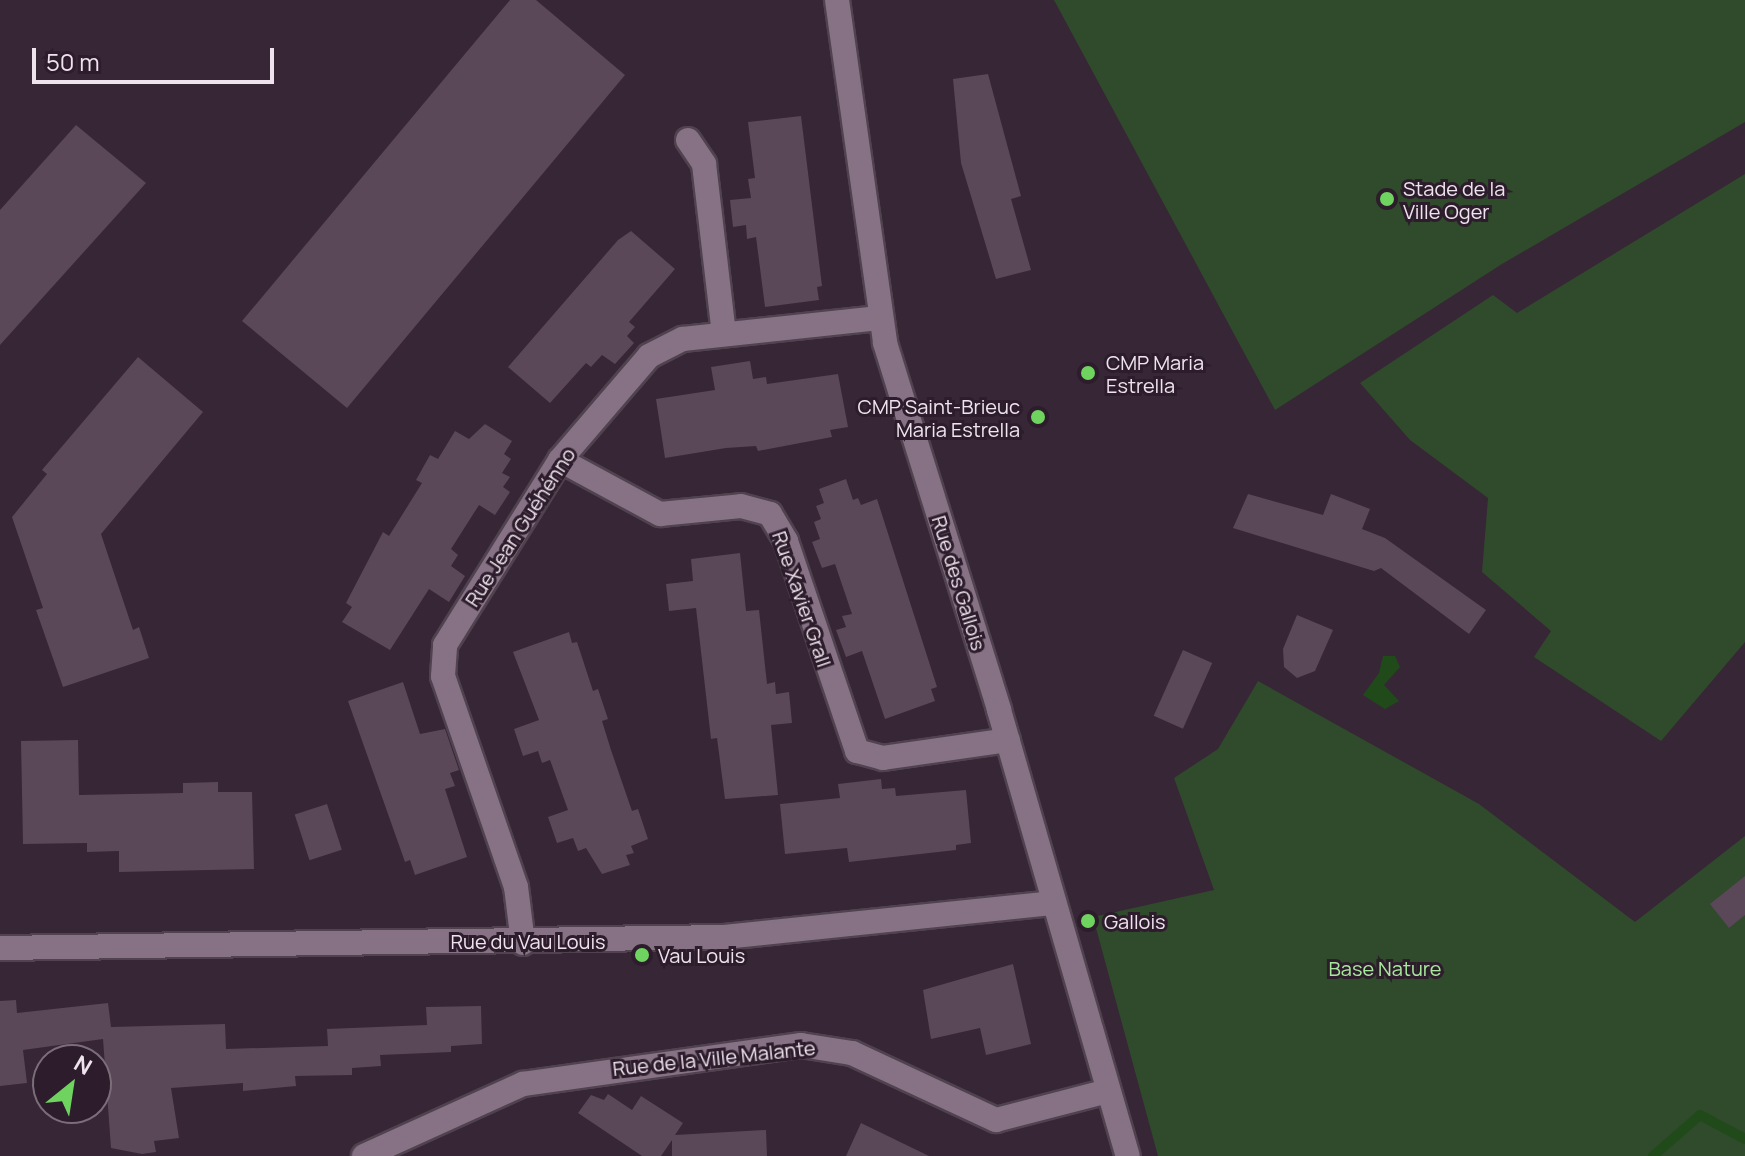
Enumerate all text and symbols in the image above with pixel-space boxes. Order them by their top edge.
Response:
scale bar [36,32,278,82]
text: 50 m [46,45,100,78]
place label: Stade de la Ville Oger [1403,176,1505,223]
marker: Stade de la Ville Oger [1378,190,1396,208]
place label: CMP Maria Estrella [1106,350,1204,397]
marker: CMP Maria Estrella [1077,362,1099,384]
place label: CMP Saint-Brieuc Maria Estrella [858,394,1020,441]
marker: CMP Saint-Brieuc Maria Estrella [1027,406,1049,428]
street label: Rue Jean Guéhénno [460,443,580,611]
street label: Rue des Gallois [927,513,991,653]
street label: Rue Xavier Grall [768,528,836,670]
place label: Gallois [1104,909,1166,933]
marker: Gallois [1079,912,1097,930]
street label: Rue du Vau Louis [450,929,606,953]
place label: Vau Louis [658,943,745,967]
marker: Vau Louis [633,946,651,964]
park label: Base Nature [1329,956,1441,980]
street label: Rue de la Ville Malante [611,1035,817,1081]
north arrow [32,1044,112,1124]
text: N [69,1048,97,1082]

